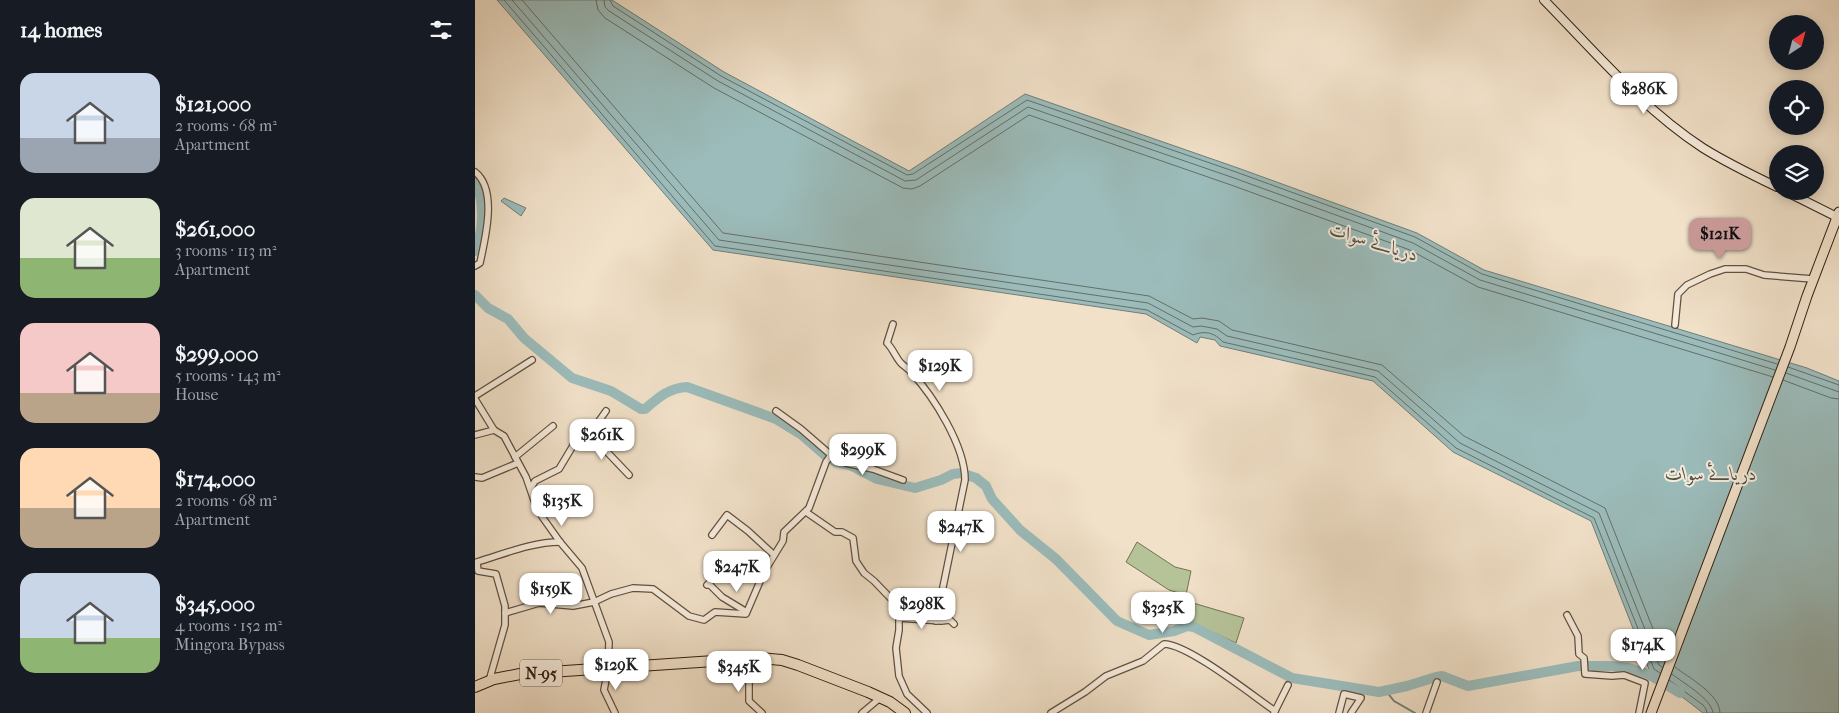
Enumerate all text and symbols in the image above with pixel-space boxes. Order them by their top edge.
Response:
north arrow [1769,15,1824,70]
map controls [1769,15,1824,200]
icon: filters [427,16,455,44]
text: 14 homes [20,18,102,42]
pin: $286K [1609,72,1679,115]
text: $286K [1621,79,1667,98]
button: locate [1769,80,1824,135]
text: $121,000 [175,92,251,116]
icon: home [60,93,120,153]
text: 2 rooms · 68 m² [175,116,277,135]
text: Apartment [175,135,250,154]
button: layers [1769,145,1824,200]
text: $261,000 [175,217,255,241]
water label: دریائے سوات [1327,217,1421,267]
icon: home [60,218,120,278]
pin: $121K [1685,218,1755,260]
text: $121K [1700,224,1740,243]
text: 3 rooms · 113 m² [175,241,276,260]
text: Apartment [175,260,250,279]
text: $299,000 [175,342,259,366]
icon: home [60,343,120,403]
pin: $129K [905,350,975,392]
text: $129K [919,356,961,375]
text: 5 rooms · 143 m² [175,366,280,385]
text: House [175,385,218,404]
pin: $261K [567,418,637,461]
text: $261K [581,425,623,444]
pin: $299K [828,434,898,476]
text: $299K [840,440,886,459]
water label: دریائے سوات [1665,462,1757,486]
text: $174,000 [175,467,256,491]
icon: home [60,468,120,528]
pin: $135K [527,484,597,527]
text: 2 rooms · 68 m² [175,491,277,510]
text: $135K [542,491,582,510]
text: Apartment [175,510,250,529]
pin: $247K [926,510,996,553]
text: $247K [938,517,984,536]
pin: $247K [702,550,772,593]
text: $247K [714,557,760,576]
pin: $159K [516,572,586,615]
text: $159K [530,579,572,598]
pin: $298K [887,588,957,630]
text: $345,000 [175,592,255,616]
pin: $325K [1128,592,1198,634]
icon: home [60,593,120,653]
text: $298K [899,594,945,613]
text: $325K [1142,598,1184,617]
text: 4 rooms · 152 m² [175,616,282,635]
pin: $174K [1608,628,1678,671]
text: Mingora Bypass [175,635,285,654]
text: $174K [1622,635,1664,654]
pin: $129K [581,648,651,691]
pin: $345K [704,650,774,693]
text: $129K [595,655,637,674]
text: $345K [718,657,760,676]
road number: N-95 [520,660,562,686]

